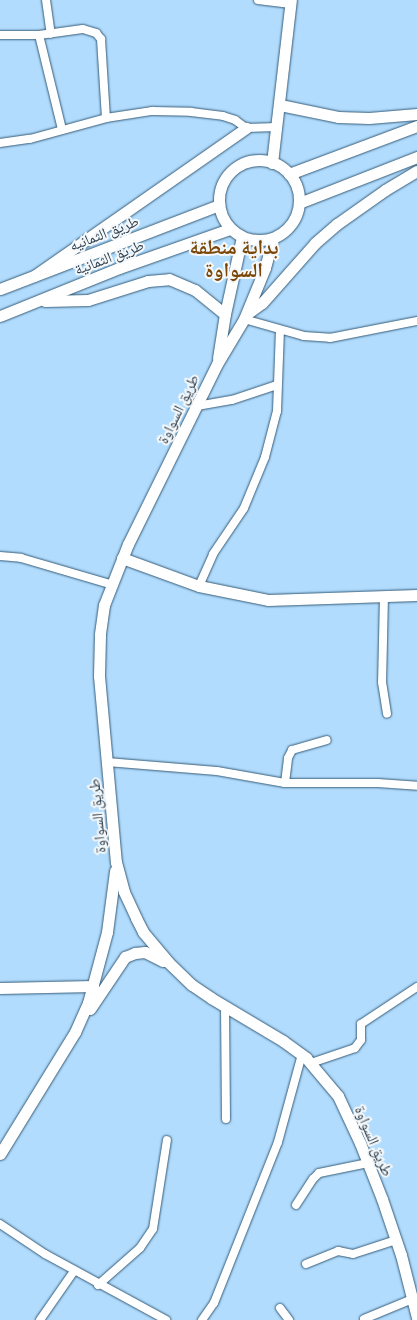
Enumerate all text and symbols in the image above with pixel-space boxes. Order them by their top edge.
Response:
street label: طريق الثمانيه [67,212,141,254]
district label: بداية منطقة السواوة [190,234,278,281]
street label: طريق الثمانية [72,236,146,278]
street label: طريق السواوة [154,372,202,446]
street label: طريق السواوة [85,778,109,854]
street label: طريق السواوة [351,1103,397,1179]

